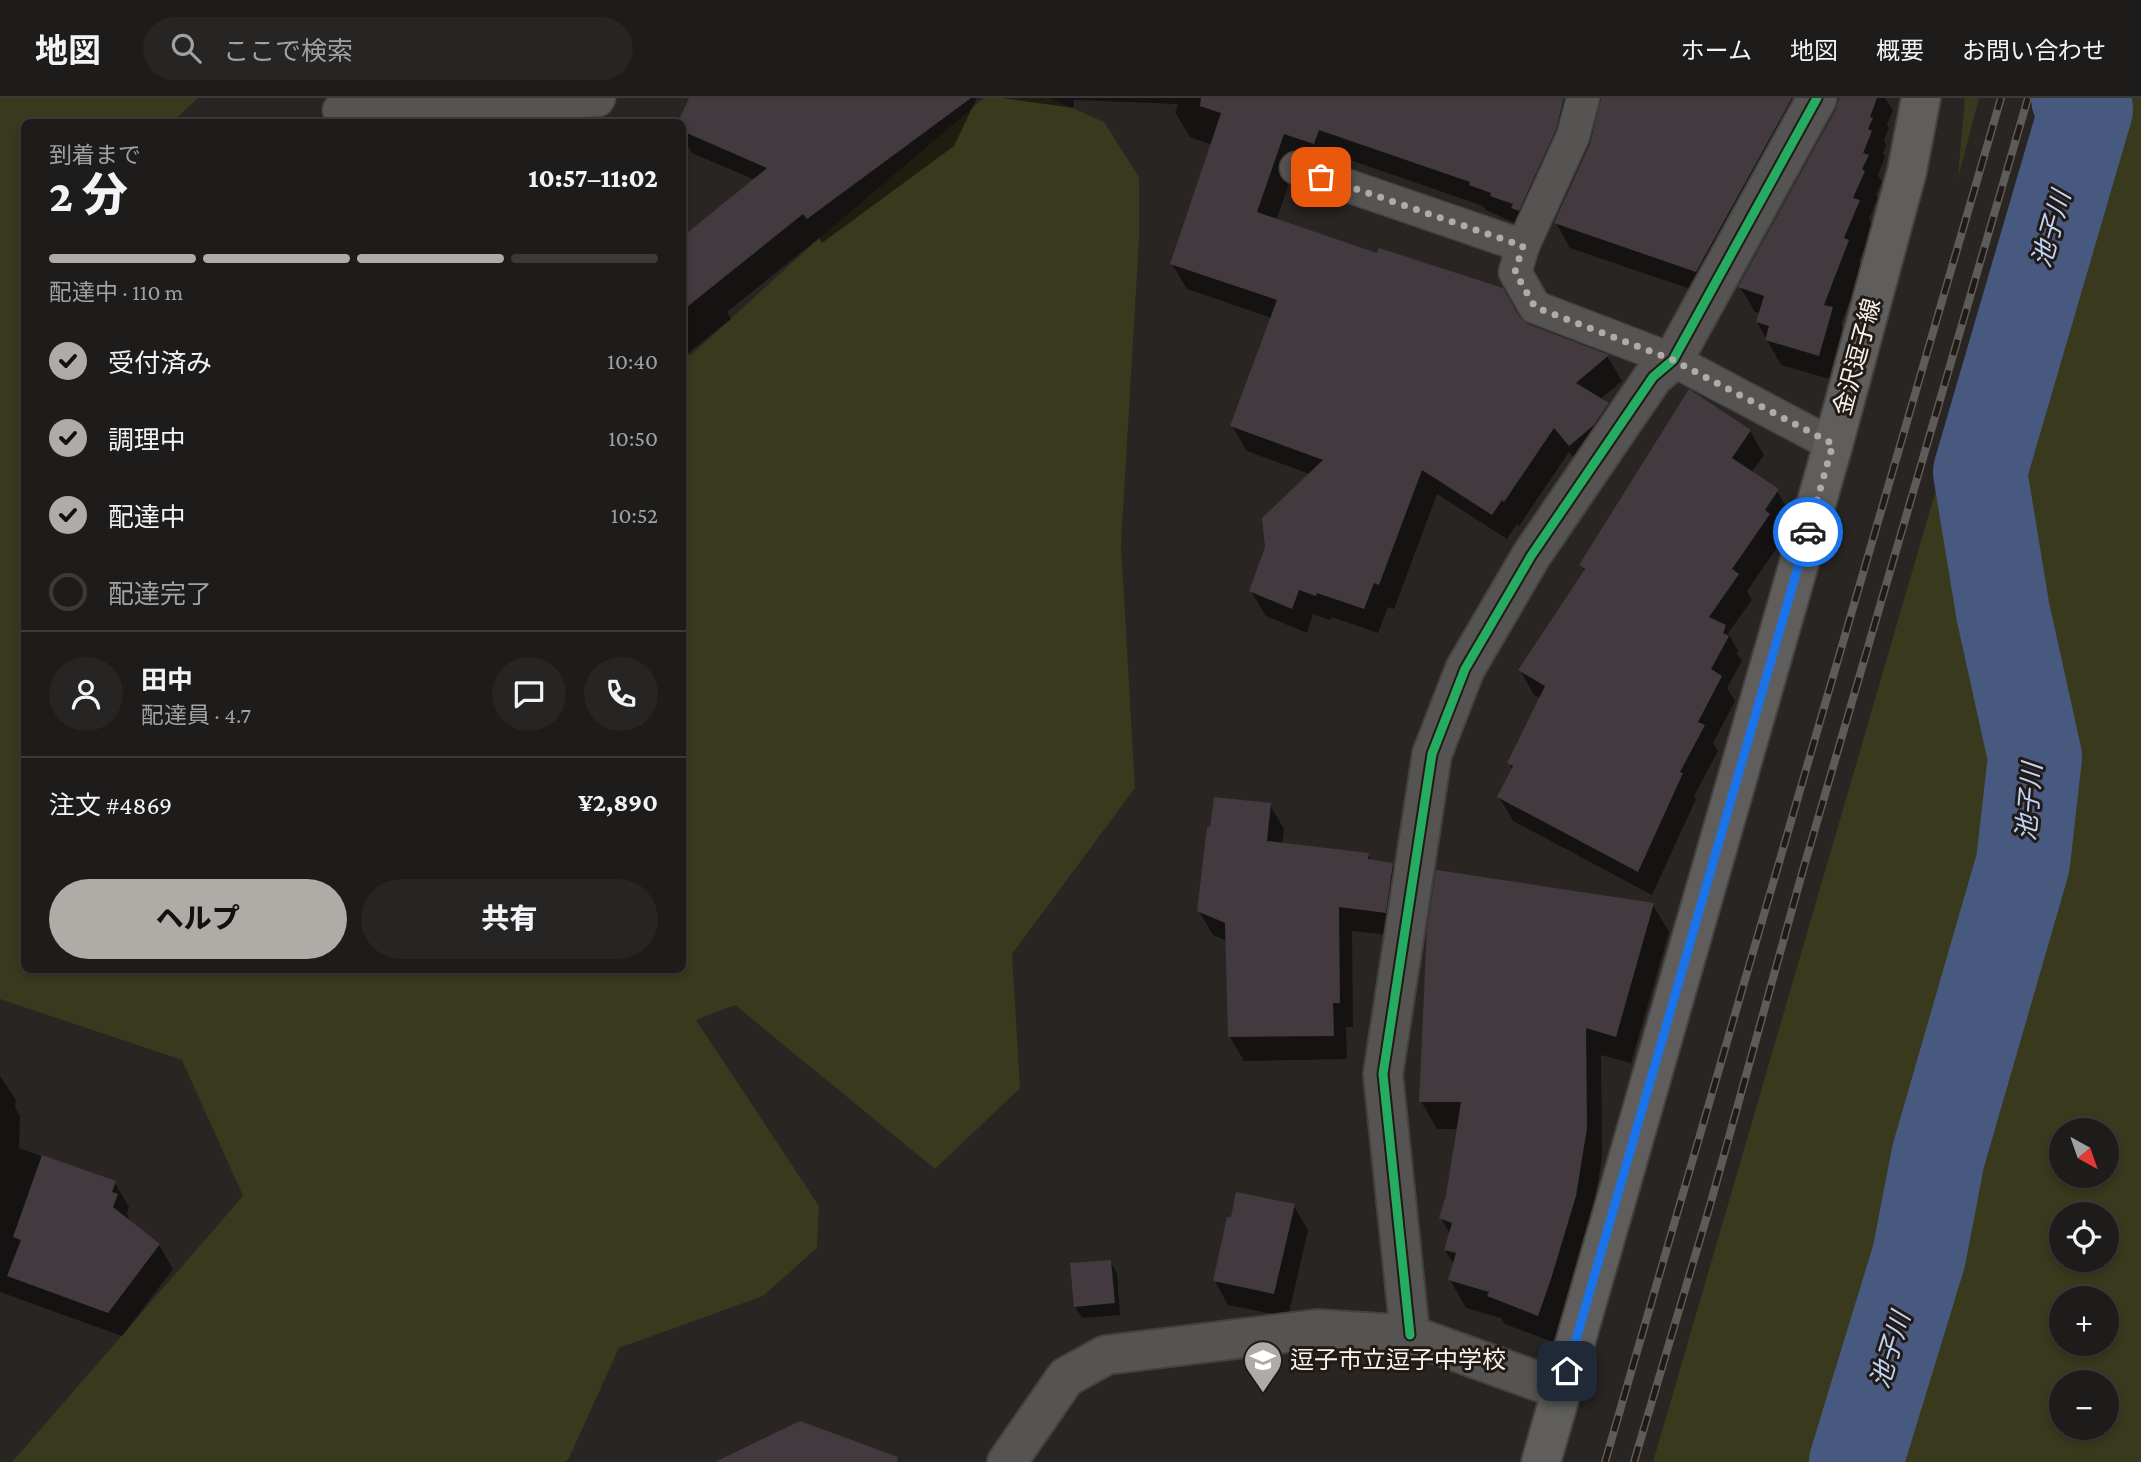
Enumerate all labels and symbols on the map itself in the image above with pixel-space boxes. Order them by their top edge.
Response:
pin [1291,147,1351,207]
water label: 池子川 [2027,185,2077,271]
street label: 金沢逗子線 [1828,295,1885,418]
courier [1773,497,1843,567]
water label: 池子川 [2012,759,2048,842]
north arrow [2049,1118,2119,1188]
water label: 池子川 [1865,1306,1917,1392]
school or university icon: 逗子市立逗子中学校 [1242,1339,1284,1394]
pin [1537,1341,1597,1401]
place label: 逗子市立逗子中学校 [1290,1346,1506,1373]

